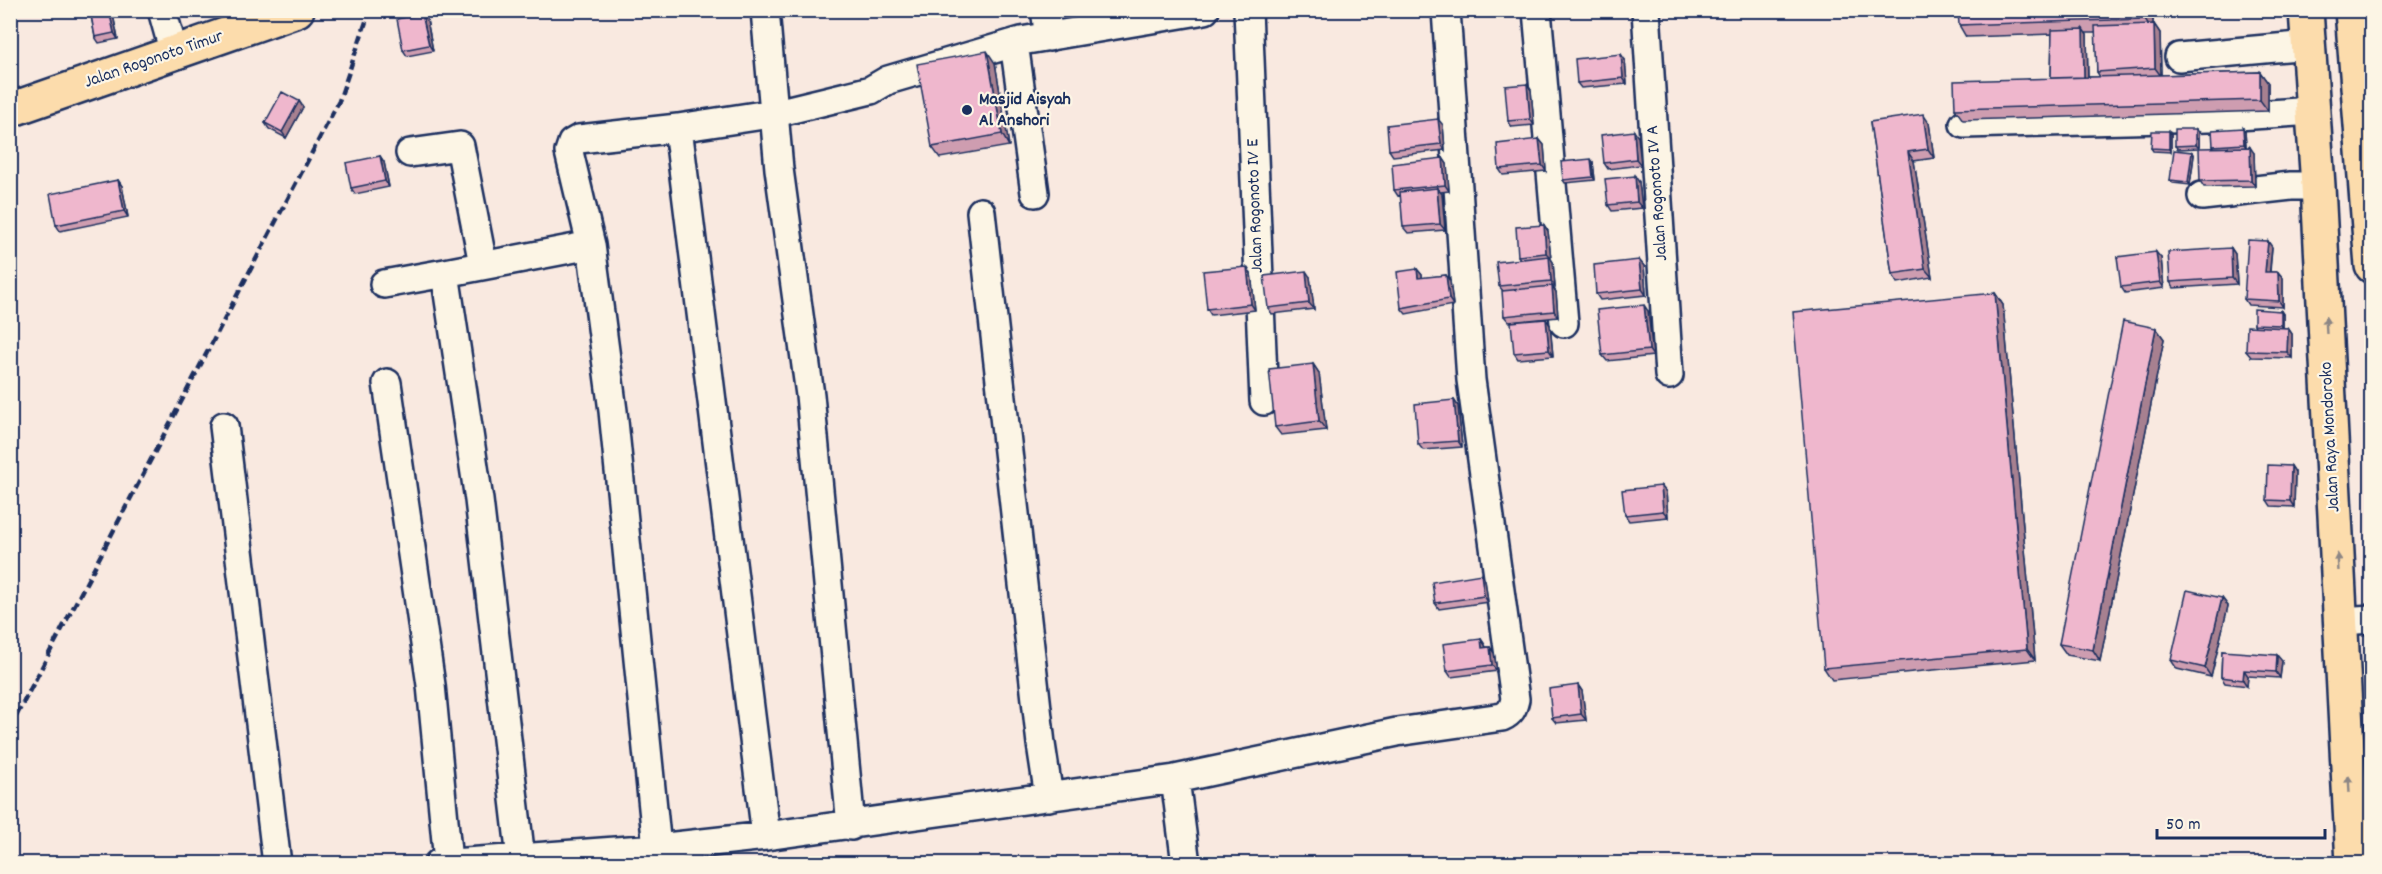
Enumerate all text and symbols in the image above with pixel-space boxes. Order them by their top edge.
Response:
street label: Jalan Rogonoto Timur [81,24,227,95]
place label: Masjid Aisyah Al Anshori [979,88,1071,134]
marker: Masjid Aisyah Al Anshori [960,103,974,117]
street label: Jalan Rogonoto IV A [1641,124,1675,262]
street label: Jalan Rogonoto IV E [1241,138,1271,274]
one-way arrow [2321,316,2330,335]
street label: Jalan Raya Mondoroko [2315,361,2347,513]
one-way arrow [2333,553,2342,572]
one-way arrow [2345,775,2354,794]
scale bar [2157,802,2325,840]
text: 50 m [2166,813,2201,838]

